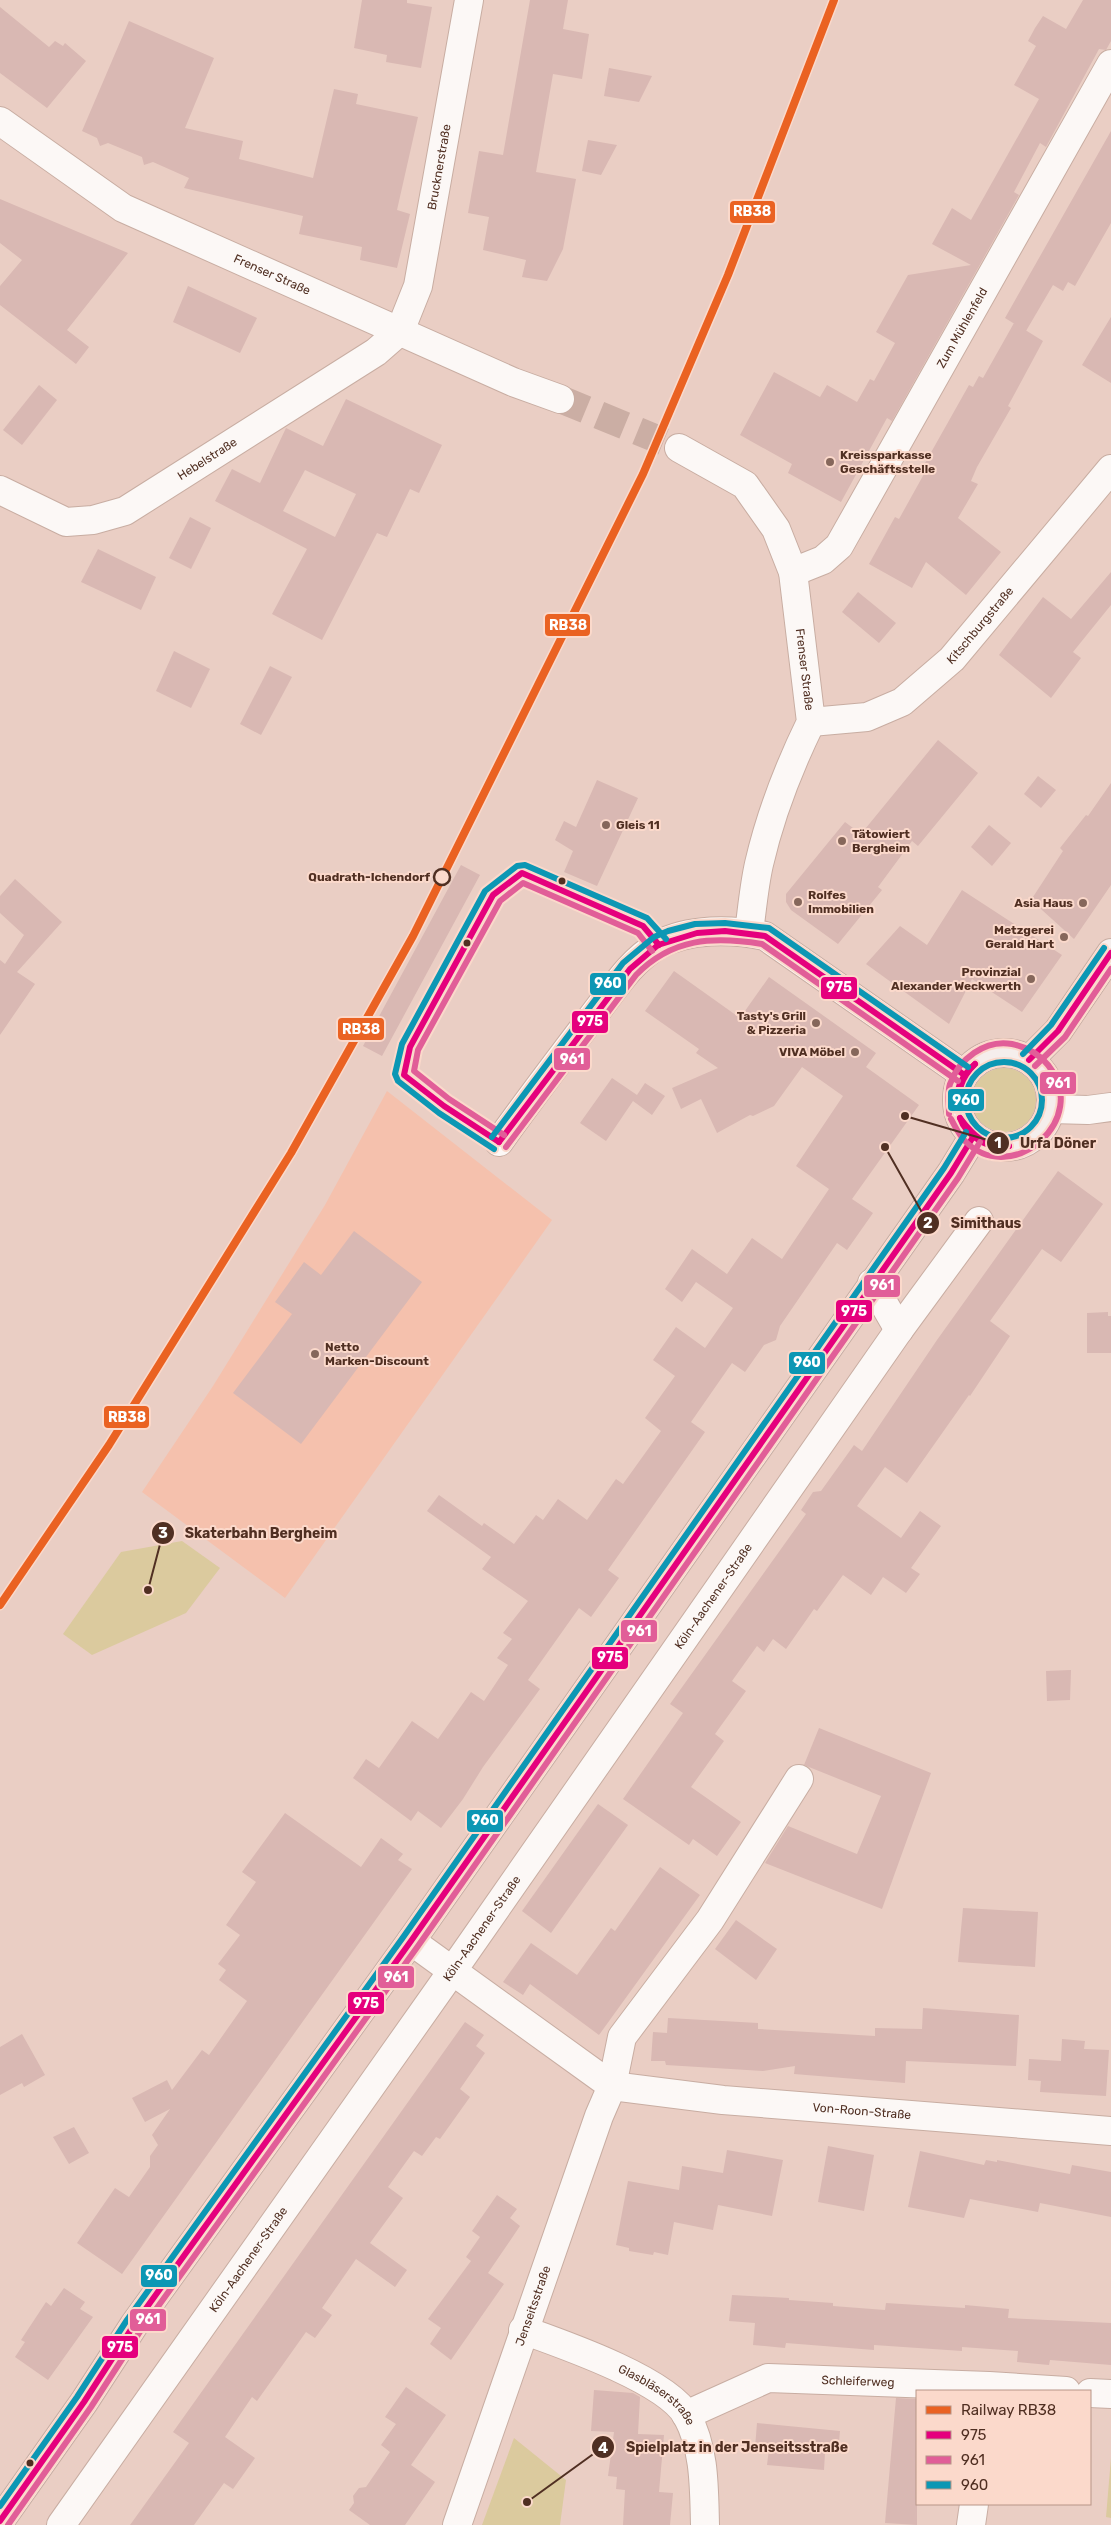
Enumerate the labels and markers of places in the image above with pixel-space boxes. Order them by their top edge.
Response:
place label: Kreissparkasse Geschäftsstelle [840,448,935,476]
marker: Kreissparkasse Geschäftsstelle [824,456,836,468]
place label: Gleis 11 [616,818,660,832]
marker: Gleis 11 [600,819,612,831]
place label: Tätowiert Bergheim [852,827,910,855]
marker: Tätowiert Bergheim [836,835,848,847]
marker: Quadrath-Ichendorf [433,868,451,886]
place label: Quadrath-Ichendorf [308,870,431,884]
unlabelled marker [557,876,567,886]
place label: Rolfes Immobilien [808,888,874,916]
marker: Rolfes Immobilien [792,896,804,908]
place label: Asia Haus [1014,896,1073,910]
marker: Asia Haus [1077,897,1089,909]
place label: Metzgerei Gerald Hart [985,923,1054,951]
marker: Metzgerei Gerald Hart [1058,931,1070,943]
unlabelled marker [462,938,472,948]
place label: Provinzial Alexander Weckwerth [891,965,1021,993]
marker: Provinzial Alexander Weckwerth [1025,973,1037,985]
place label: Tasty's Grill & Pizzeria [737,1009,806,1037]
marker: Tasty's Grill & Pizzeria [810,1017,822,1029]
place label: VIVA Möbel [779,1045,845,1059]
marker: VIVA Möbel [849,1046,861,1058]
callout: Urfa Döner [985,1129,1106,1158]
callout: Simithaus [915,1208,1031,1237]
place label: Netto Marken-Discount [325,1340,429,1368]
marker: Netto Marken-Discount [309,1348,321,1360]
callout: Skaterbahn Bergheim [150,1519,348,1548]
callout: Spielplatz in der Jenseitsstraße [591,2433,858,2462]
unlabelled marker [25,2458,35,2468]

